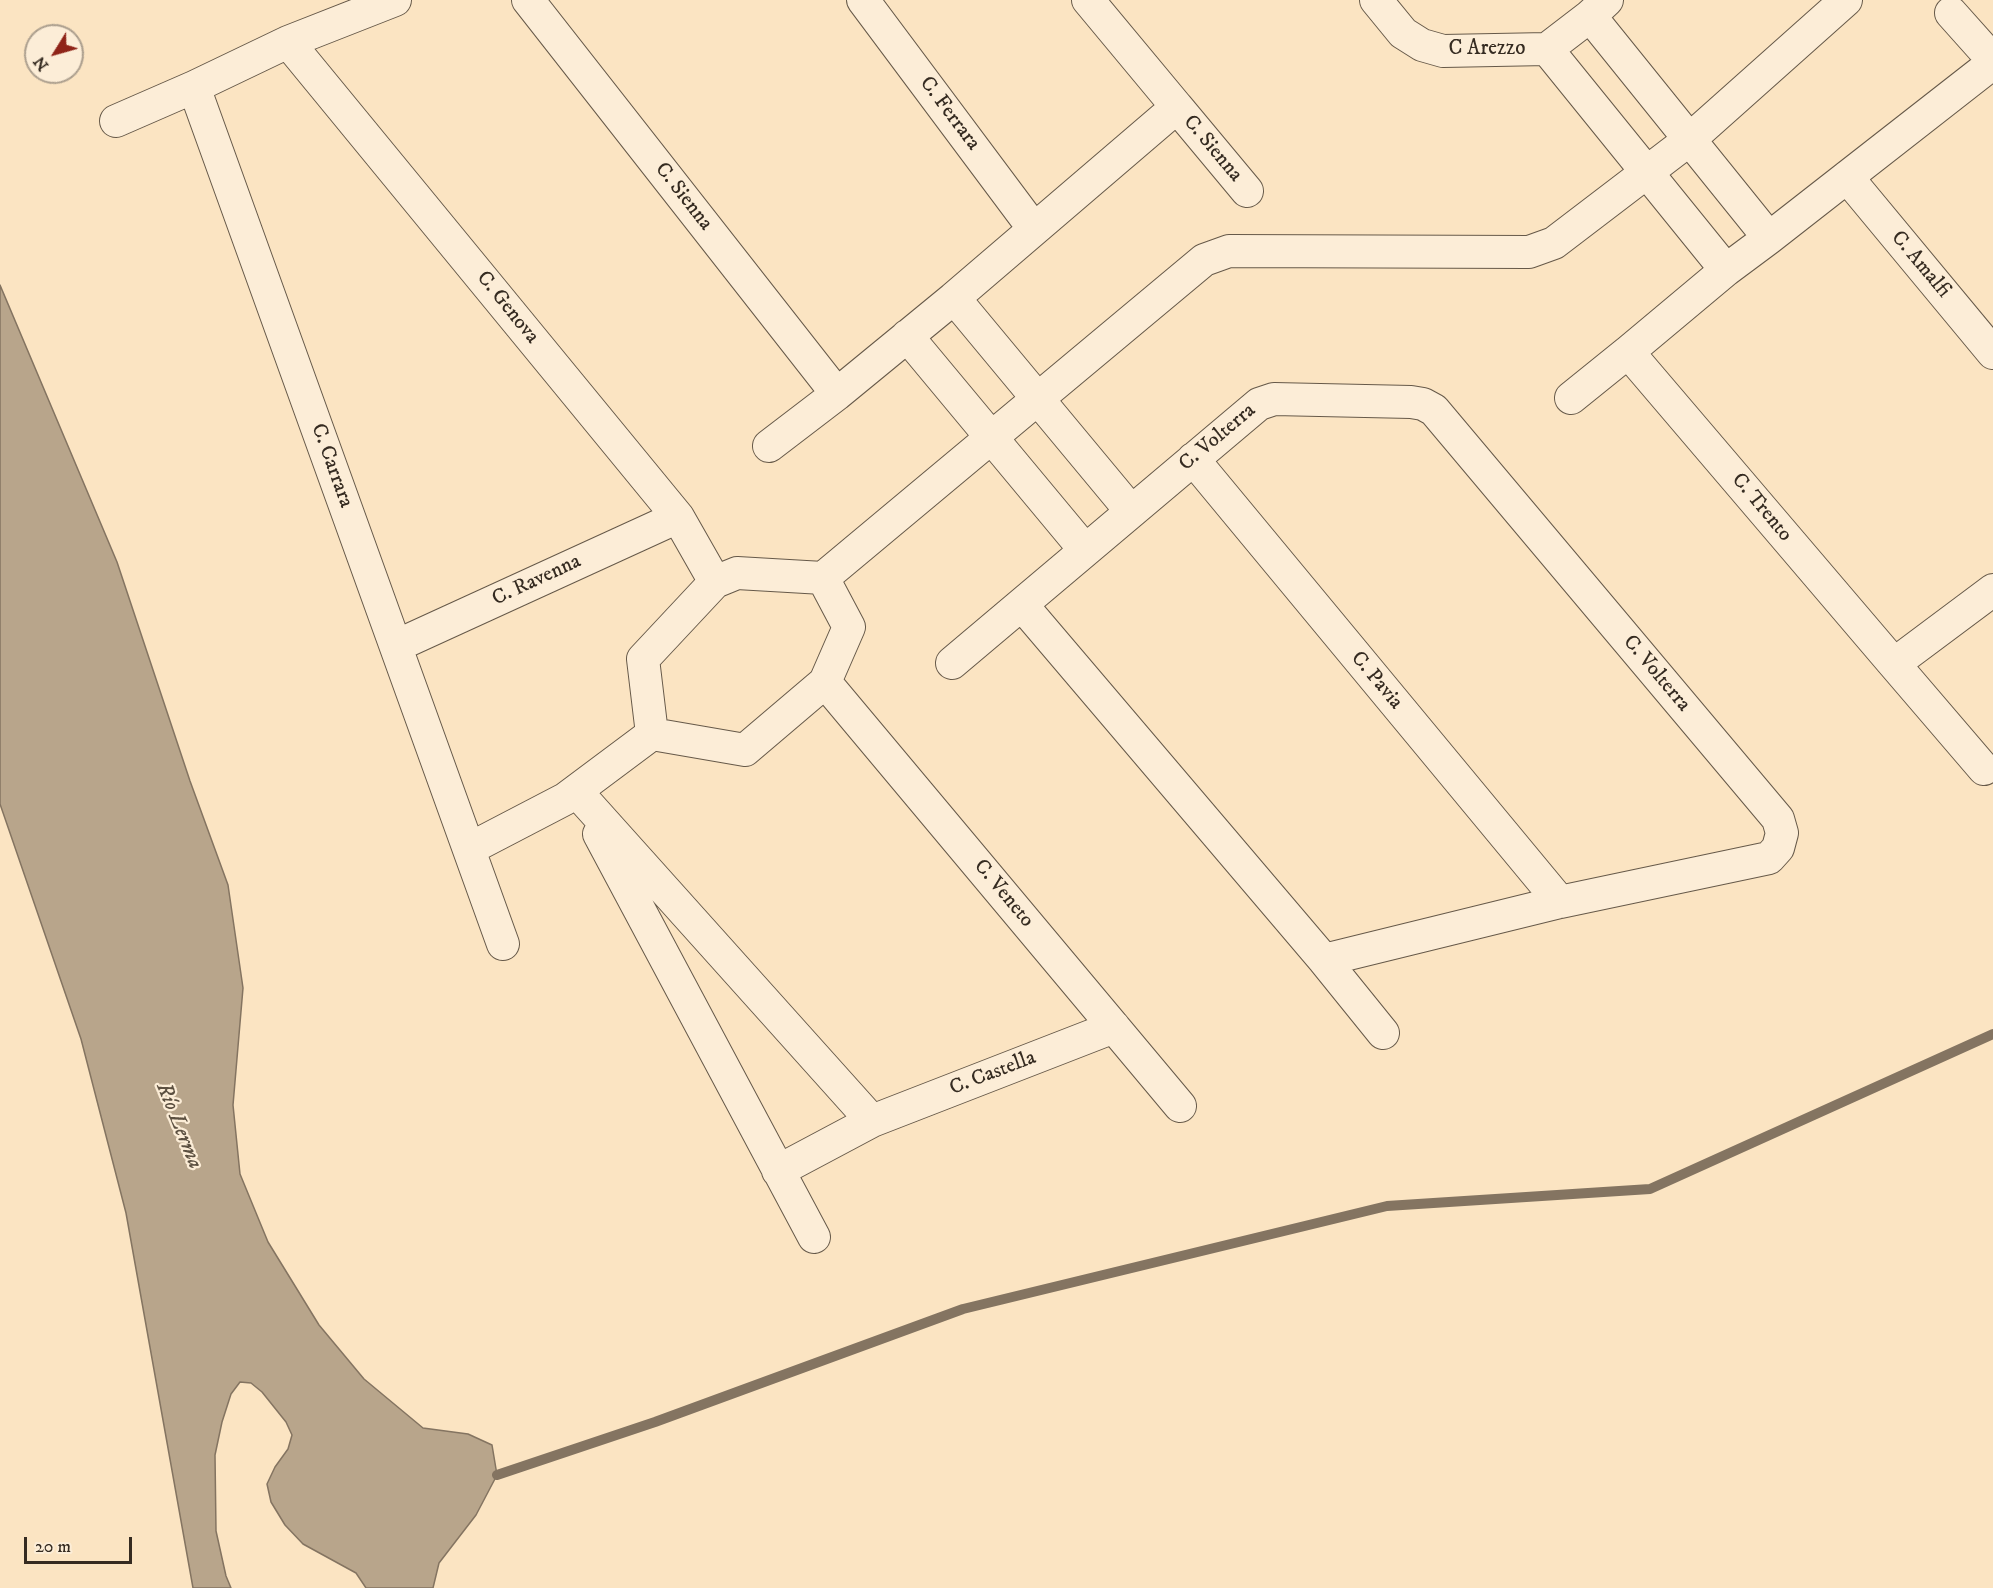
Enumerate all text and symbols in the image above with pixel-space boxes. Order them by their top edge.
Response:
north arrow [24,24,84,84]
street label: C Arezzo [1449,37,1525,63]
text: N [29,52,53,75]
street label: C. Ferrara [913,72,985,156]
street label: C. Sienna [1177,110,1247,188]
street label: C. Sienna [649,158,717,236]
street label: C. Amalfi [1885,226,1955,304]
street label: C. Genova [470,267,544,349]
street label: C. Volterra [1175,399,1261,477]
street label: C. Carrara [304,421,358,511]
street label: C. Trento [1725,469,1797,547]
street label: C. Ravenna [489,550,585,612]
street label: C. Volterra [1617,631,1695,717]
street label: C. Pavia [1344,647,1408,715]
street label: C. Veneto [967,855,1039,933]
street label: C. Castella [946,1046,1040,1102]
water label: Río Lerma [149,1079,207,1173]
scale bar [27,1525,135,1563]
text: 20 m [35,1536,71,1558]

